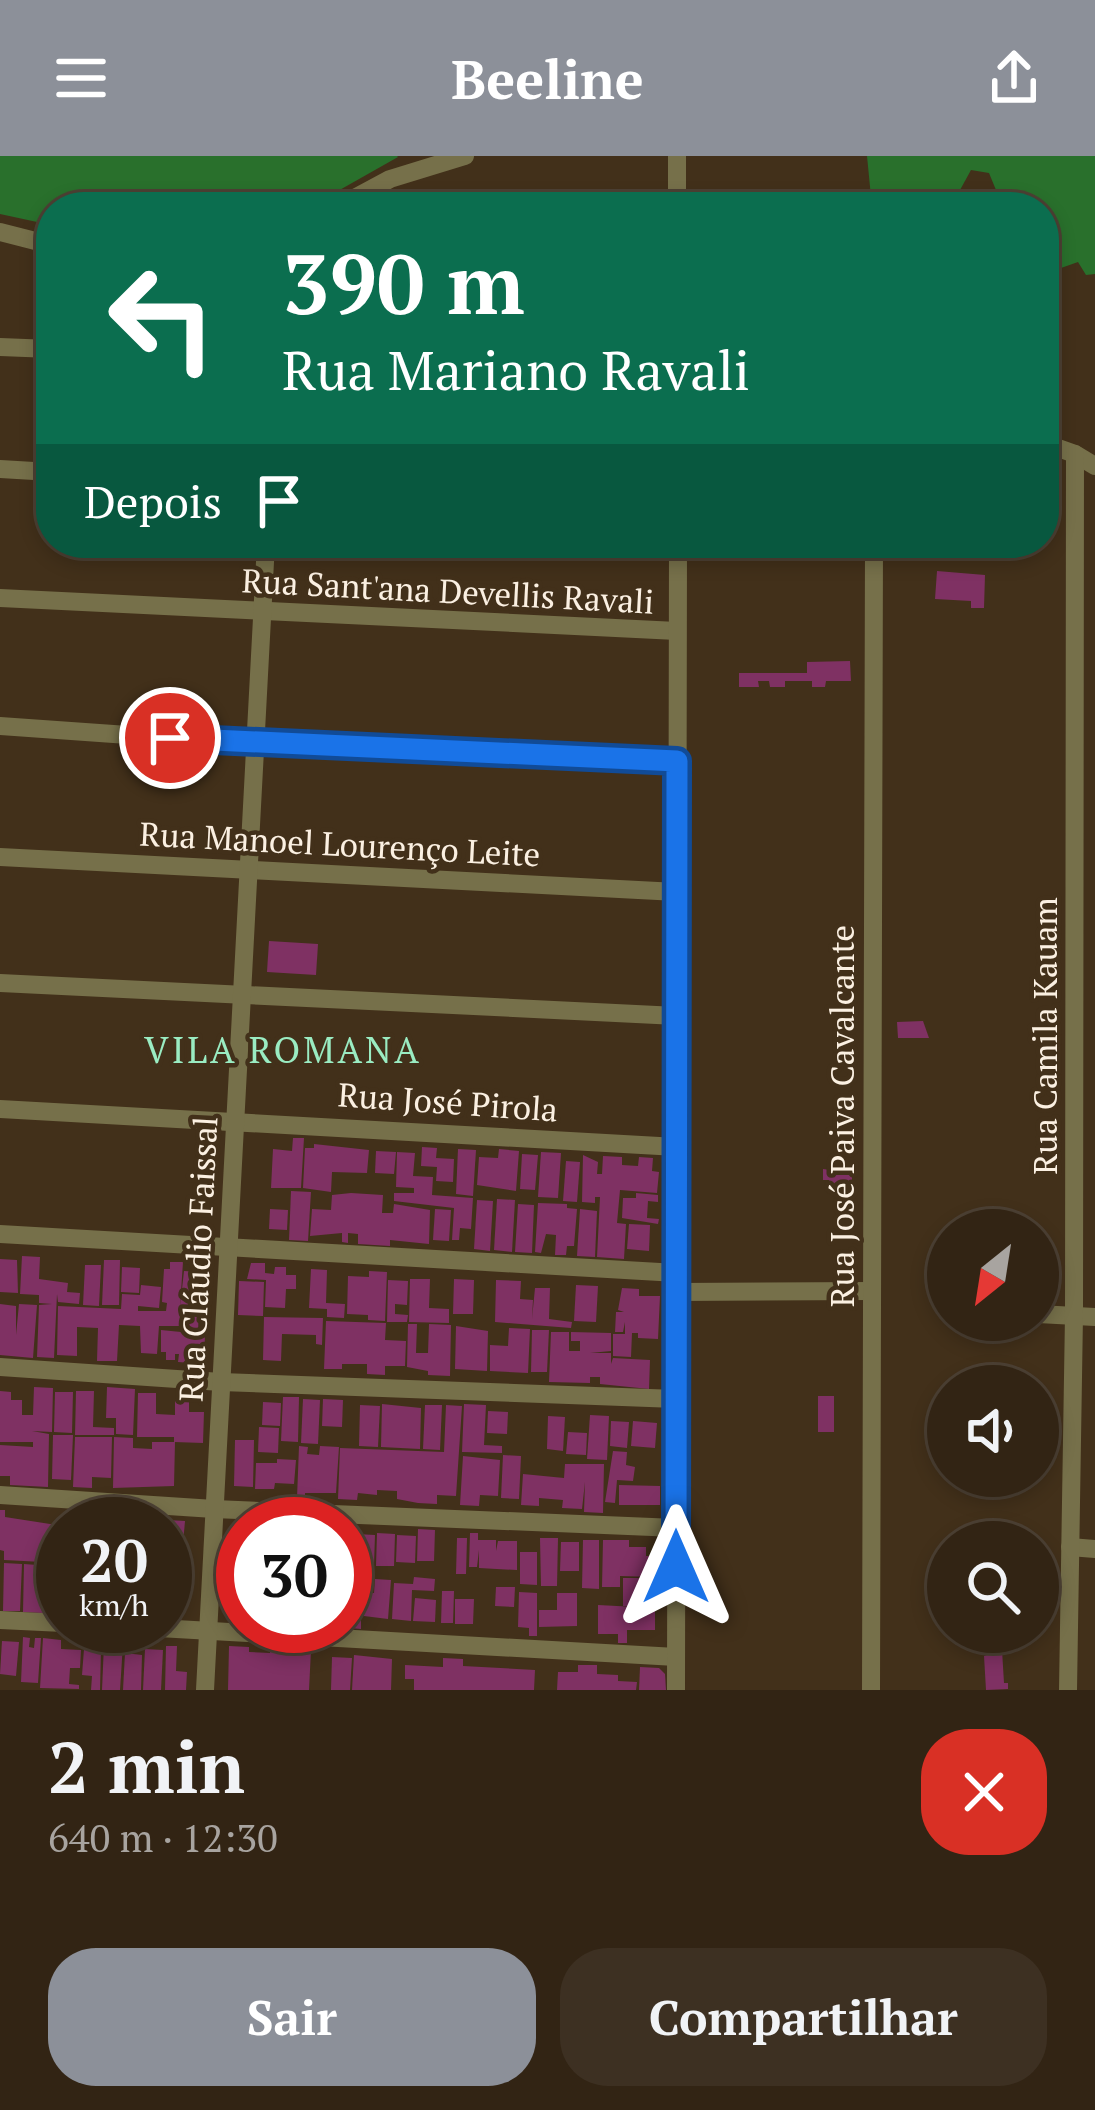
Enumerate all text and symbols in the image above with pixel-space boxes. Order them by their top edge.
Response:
text: Beeline [451,43,644,114]
icon: menu [48,45,114,111]
icon: share [981,45,1047,111]
text: 390 m [282,227,525,338]
icon: left [84,240,240,396]
text: Rua Mariano Ravali [282,334,750,405]
icon: arrive [246,468,312,534]
text: Depois [84,471,222,531]
street label: Rua Sant'ana Devellis Ravali [241,558,655,623]
pin [119,687,221,789]
icon: arrive [137,705,203,771]
street label: Rua Manoel Lourenço Leite [139,812,541,875]
street label: Rua Camila Kauam [1023,897,1066,1175]
street label: Rua José Paiva Cavalcante [820,925,863,1307]
district label: VILA ROMANA [144,1026,422,1073]
street label: Rua José Pirola [337,1072,559,1131]
street label: Rua Cláudio Faissal [169,1115,226,1403]
north arrow [927,1209,1059,1341]
map controls [927,1209,1059,1653]
button: sound [927,1365,1059,1497]
speed limit sign: 30 [216,1497,372,1653]
position arrow [613,1504,739,1630]
text: 20 [80,1520,148,1599]
button: search [927,1521,1059,1653]
text: km/h [79,1585,149,1625]
text: 2 min [48,1718,245,1814]
button: close [921,1729,1047,1855]
text: 640 m · 12:30 [48,1811,278,1863]
button: Sair [48,1948,536,2086]
button: Compartilhar [560,1948,1047,2086]

